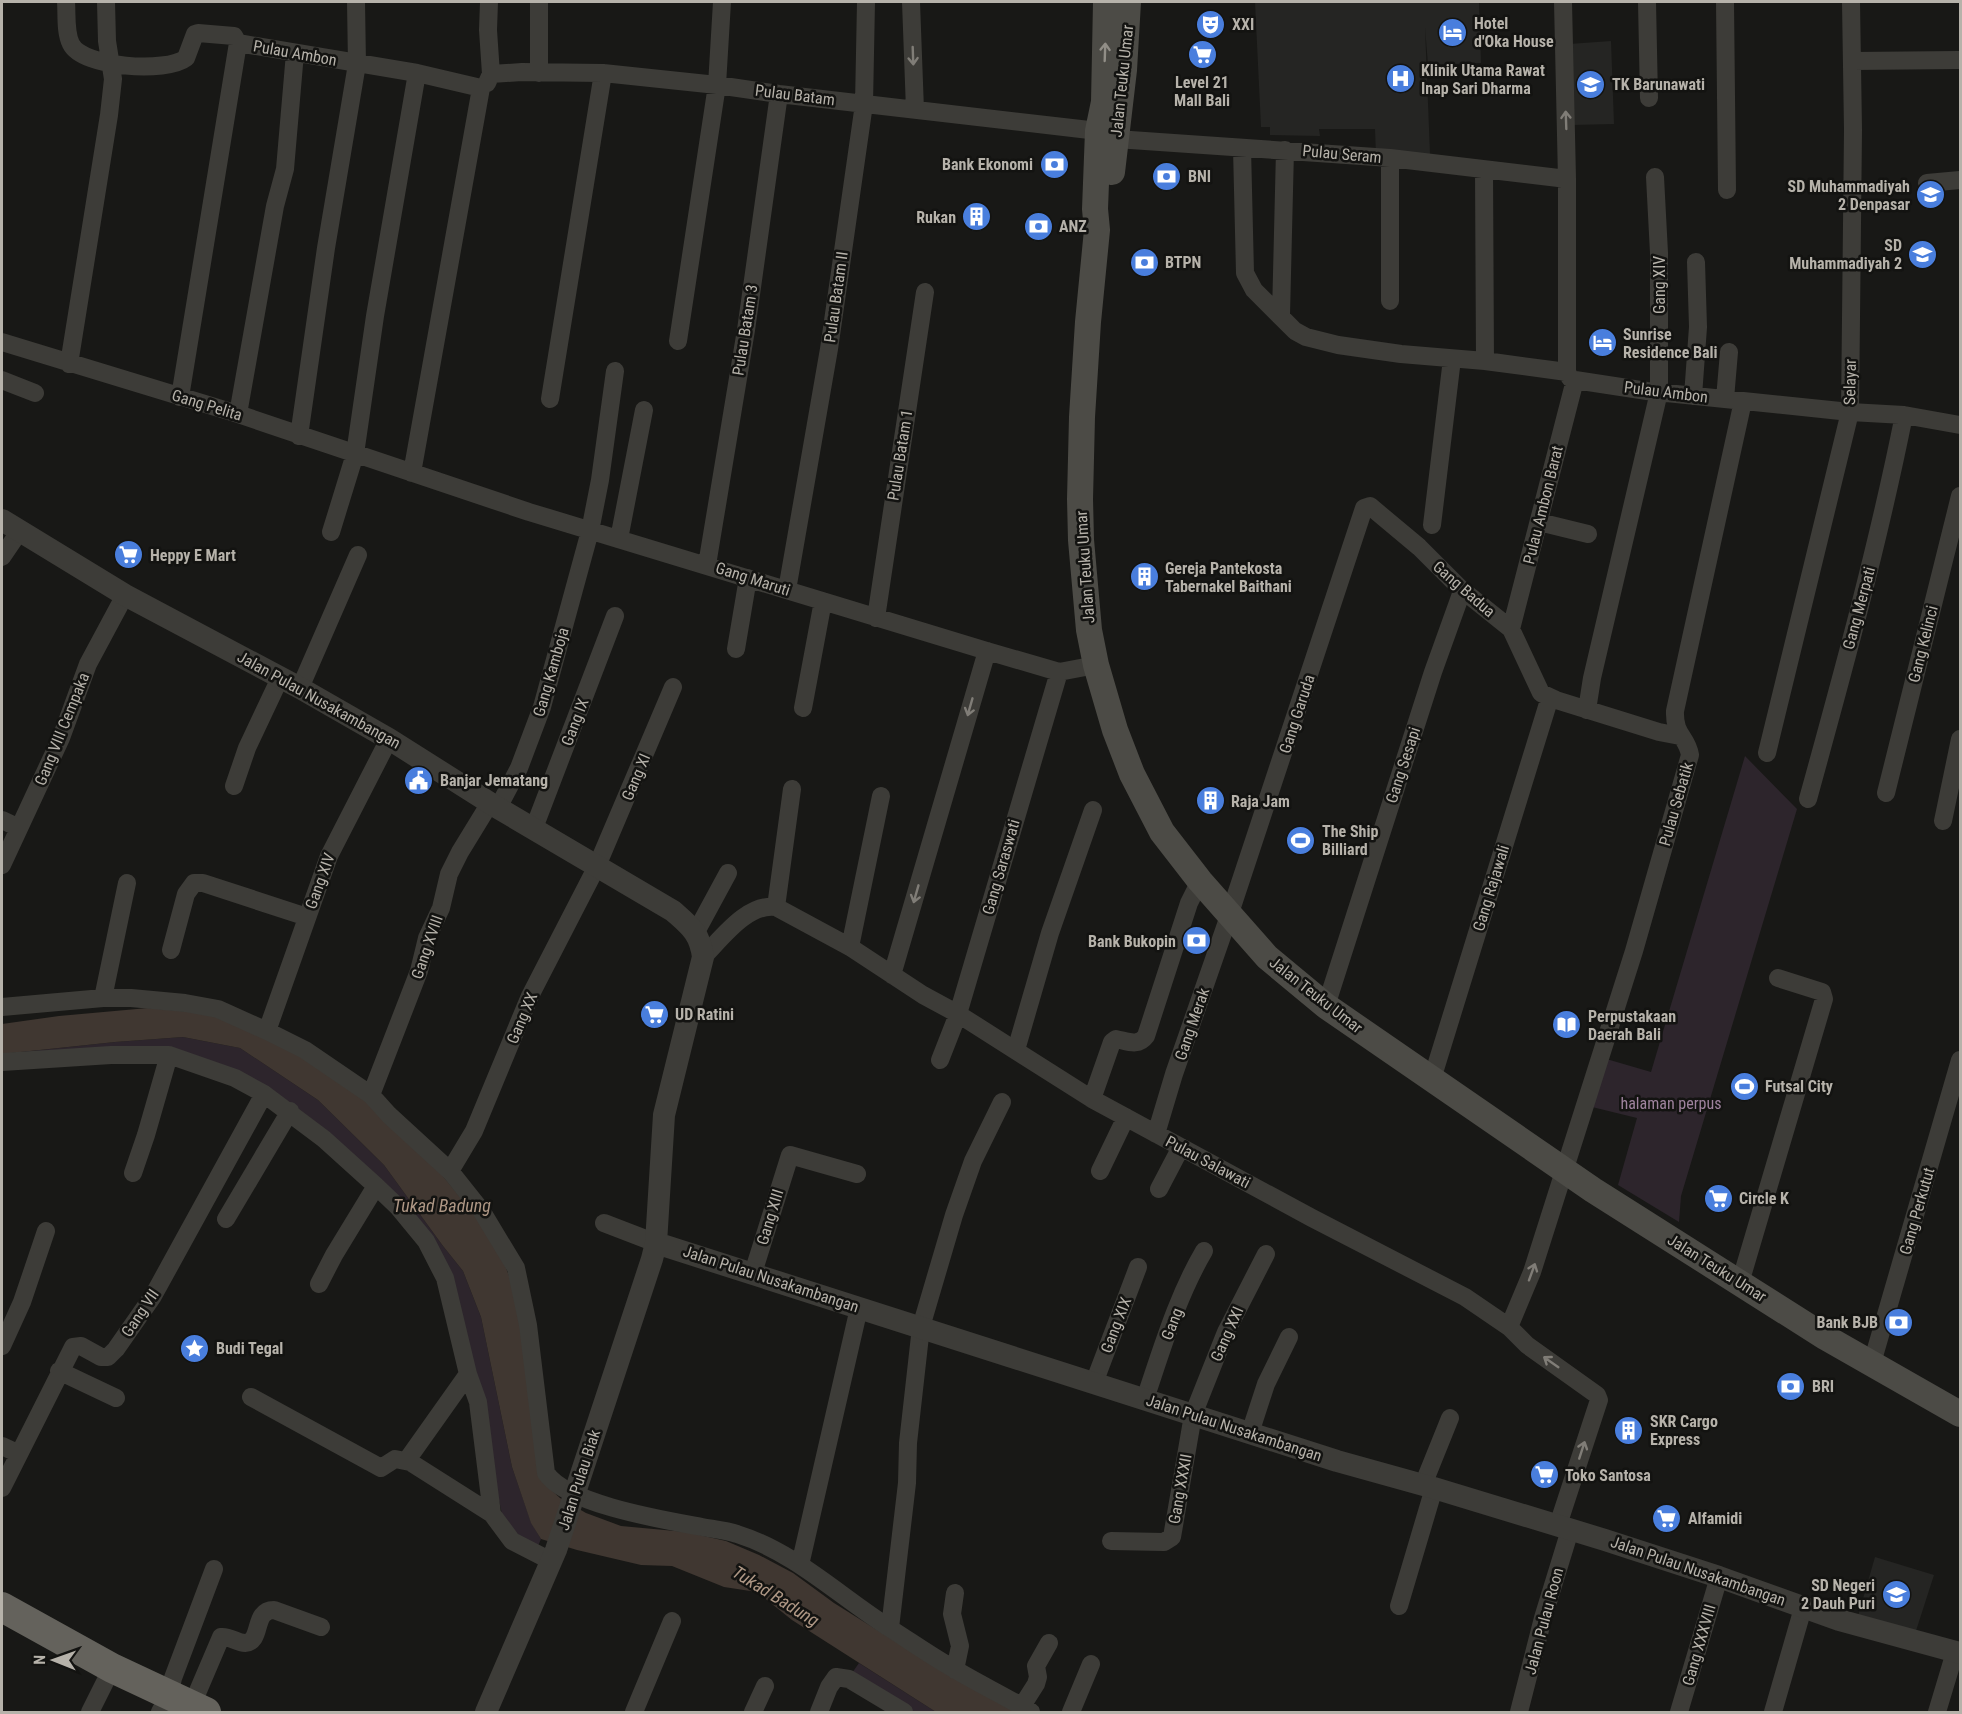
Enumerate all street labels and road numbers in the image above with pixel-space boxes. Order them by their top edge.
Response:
street label: Jalan Teuku Umar [1107,24,1137,138]
street label: Pulau Ambon [252,36,338,70]
street label: Pulau Batam [754,81,836,109]
street label: Pulau Seram [1302,141,1382,167]
street label: Pulau Batam II [820,250,852,344]
street label: Gang XIV [1650,256,1669,314]
street label: Pulau Batam 3 [728,283,762,377]
street label: Selayar [1840,359,1860,405]
street label: Pulau Ambon [1623,377,1709,407]
street label: Gang Pelita [170,385,244,425]
street label: Pulau Batam 1 [883,408,917,502]
street label: Pulau Ambon Barat [1519,444,1567,566]
street label: Jalan Teuku Umar [1072,510,1098,624]
street label: Gang Badua [1429,557,1499,621]
street label: Gang Maruti [713,558,793,600]
street label: Gang Merpati [1839,565,1879,651]
street label: Gang Kelinci [1904,604,1942,684]
street label: Gang Kamboja [529,625,573,719]
street label: Jalan Pulau Nusakambangan [234,647,404,753]
street label: Gang VIII Cempaka [31,670,93,788]
street label: Gang Garuda [1275,672,1319,756]
street label: Gang IX [557,695,593,748]
street label: Gang Sesapi [1382,725,1424,805]
street label: Gang XI [618,751,654,803]
street label: Pulau Sebatik [1655,759,1697,848]
street label: Gang Saraswati [978,817,1024,917]
street label: Gang Rajawali [1469,843,1513,933]
street label: Gang XIV [301,850,339,912]
street label: Gang XVIII [407,913,447,981]
street label: Jalan Teuku Umar [1266,953,1366,1037]
street label: Gang Merak [1171,984,1214,1063]
street label: Gang XX [503,989,541,1047]
street label: Pulau Salawati [1162,1132,1254,1192]
street label: Gang Perkutut [1896,1165,1939,1257]
street label: Gang XIII [753,1187,787,1247]
street label: Jalan Teuku Umar [1664,1230,1770,1306]
street label: Jalan Pulau Nusakambangan [681,1242,861,1316]
street label: Gang VII [117,1286,163,1340]
street label: Gang XIX [1097,1294,1135,1356]
street label: Gang XXI [1207,1304,1247,1364]
street label: Gang [1157,1305,1187,1343]
street label: Jalan Pulau Nusakambangan [1144,1391,1324,1465]
street label: Jalan Pulau Biak [554,1426,604,1533]
street label: Gang XXXII [1164,1452,1196,1526]
street label: Jalan Pulau Nusakambangan [1608,1532,1788,1610]
street label: Jalan Pulau Roon [1521,1566,1567,1676]
street label: Gang XXXVIII [1678,1602,1720,1688]

